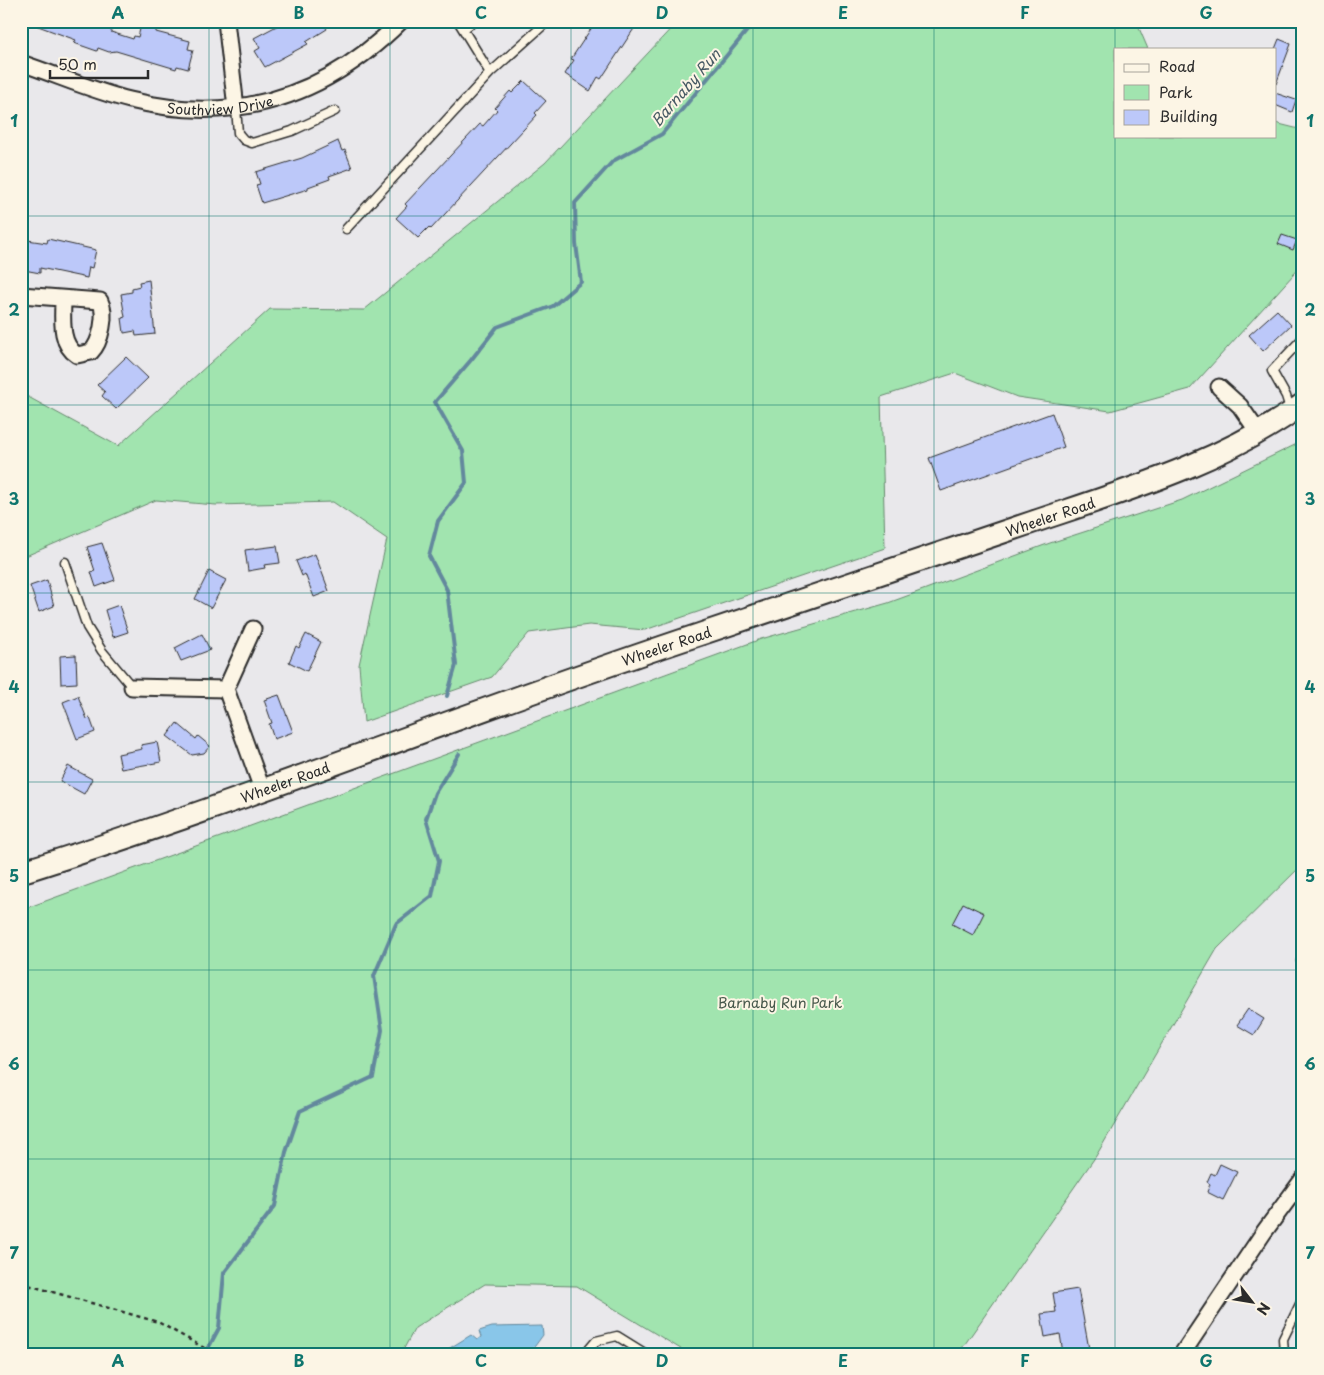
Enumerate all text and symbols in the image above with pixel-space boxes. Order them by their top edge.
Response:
text: A [112,0,125,24]
text: B [294,0,305,24]
text: C [475,0,487,24]
text: D [656,0,668,24]
text: E [838,0,848,24]
text: F [1020,0,1030,24]
text: G [1199,0,1213,24]
water label: Barnaby Run [645,43,726,131]
scale bar [50,48,148,80]
legend [1114,48,1276,138]
text: 50 m [58,52,97,75]
text: Road [1159,54,1195,77]
text: Park [1159,80,1193,103]
street label: Southview Drive [166,90,275,120]
text: Building [1159,104,1218,127]
text: 1 [10,108,18,132]
text: 1 [1306,108,1314,132]
text: 2 [8,297,20,321]
text: 2 [1304,297,1316,321]
text: 3 [9,486,19,510]
text: 3 [1305,486,1315,510]
street label: Wheeler Road [1003,492,1098,541]
street label: Wheeler Road [619,621,714,671]
text: 4 [9,674,20,698]
text: 4 [1305,674,1316,698]
street label: Wheeler Road [238,756,333,808]
text: 5 [9,863,19,887]
text: 5 [1305,863,1315,887]
park label: Barnaby Run Park [718,992,843,1013]
text: 6 [8,1051,20,1075]
text: 6 [1304,1051,1316,1075]
text: 7 [9,1240,19,1264]
text: 7 [1305,1240,1315,1264]
north arrow [1226,1278,1276,1328]
text: N [1252,1299,1275,1319]
text: A [112,1348,125,1372]
text: B [294,1348,305,1372]
text: C [475,1348,487,1372]
text: D [656,1348,668,1372]
text: E [838,1348,848,1372]
text: F [1020,1348,1030,1372]
text: G [1199,1348,1213,1372]

